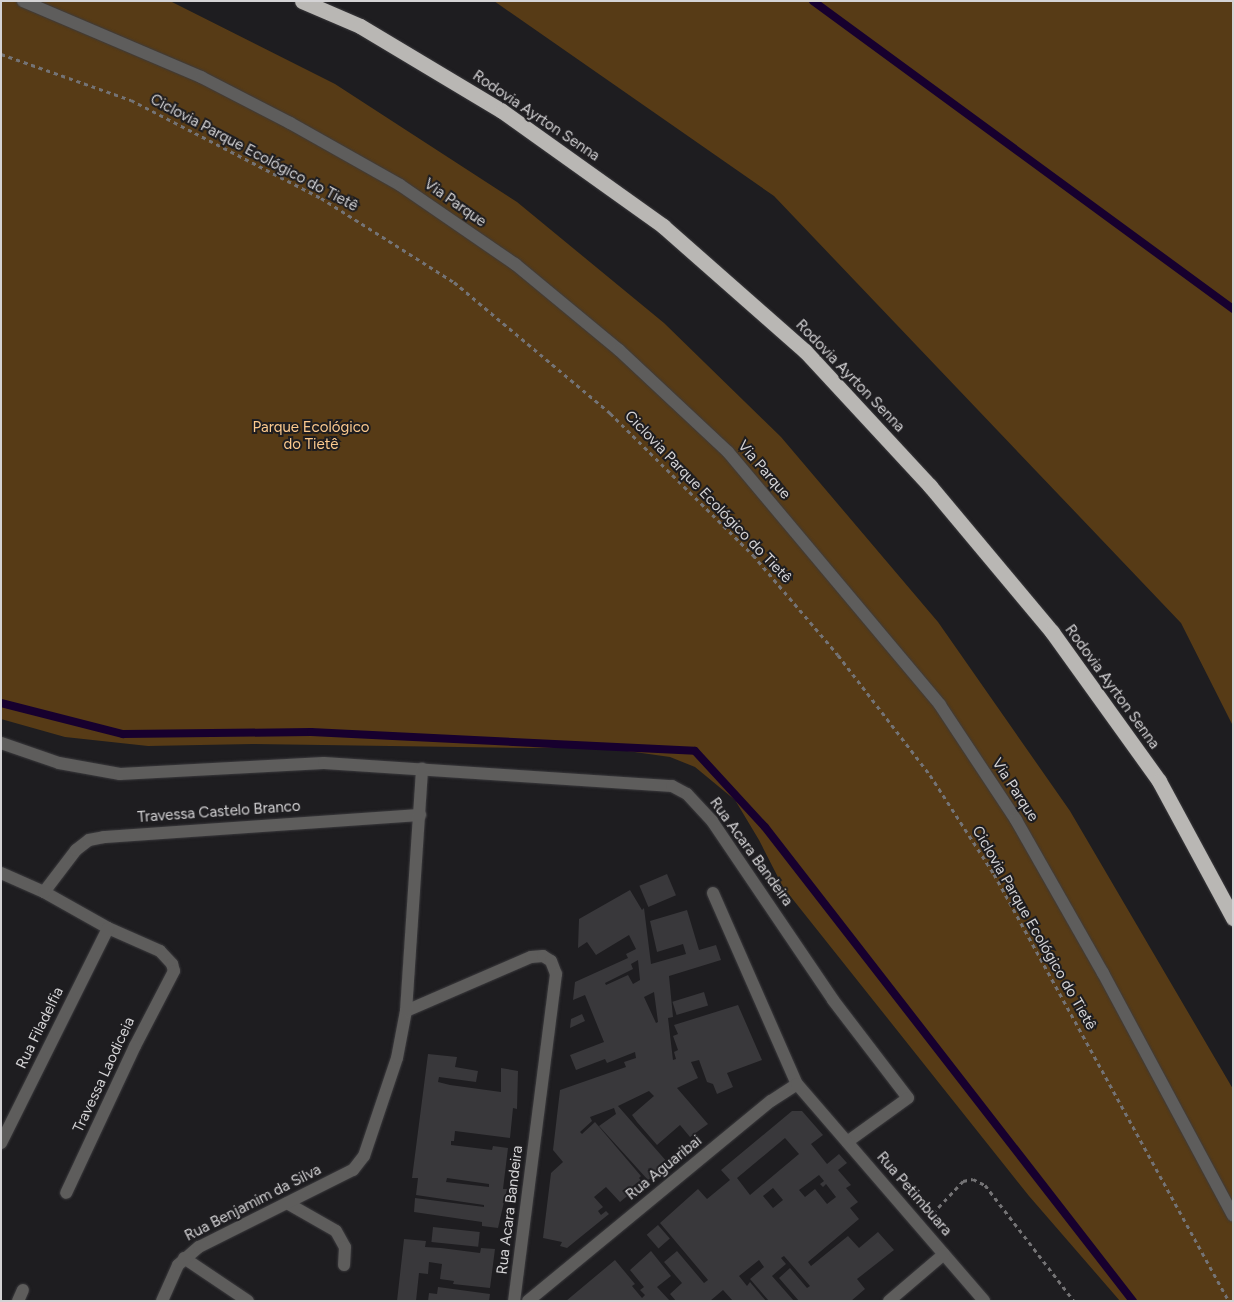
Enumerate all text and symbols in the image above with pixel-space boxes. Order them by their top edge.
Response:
street label: Rodovia Ayrton Senna [469,67,603,165]
street label: Ciclovia Parque Ecológico do Tietê [147,90,361,216]
street label: Via Parque [420,175,490,231]
street label: Rodovia Ayrton Senna [792,316,908,436]
street label: Ciclovia Parque Ecológico do Tietê [621,407,795,587]
park label: Parque Ecológico do Tietê [253,418,369,453]
street label: Via Parque [734,437,794,503]
street label: Rodovia Ayrton Senna [1061,621,1163,753]
street label: Via Parque [988,755,1042,825]
street label: Rua Acara Bandeira [706,794,796,910]
street label: Travessa Castelo Branco [137,797,301,827]
street label: Ciclovia Parque Ecológico do Tietê [968,823,1100,1033]
street label: Rua Filadelfia [12,984,68,1072]
street label: Travessa Laodiceia [69,1014,139,1136]
street label: Rua Aguaribai [622,1132,706,1204]
street label: Rua Acara Bandeira [493,1145,527,1275]
street label: Rua Petimbuara [873,1148,955,1240]
street label: Rua Benjamim da Silva [182,1161,324,1245]

